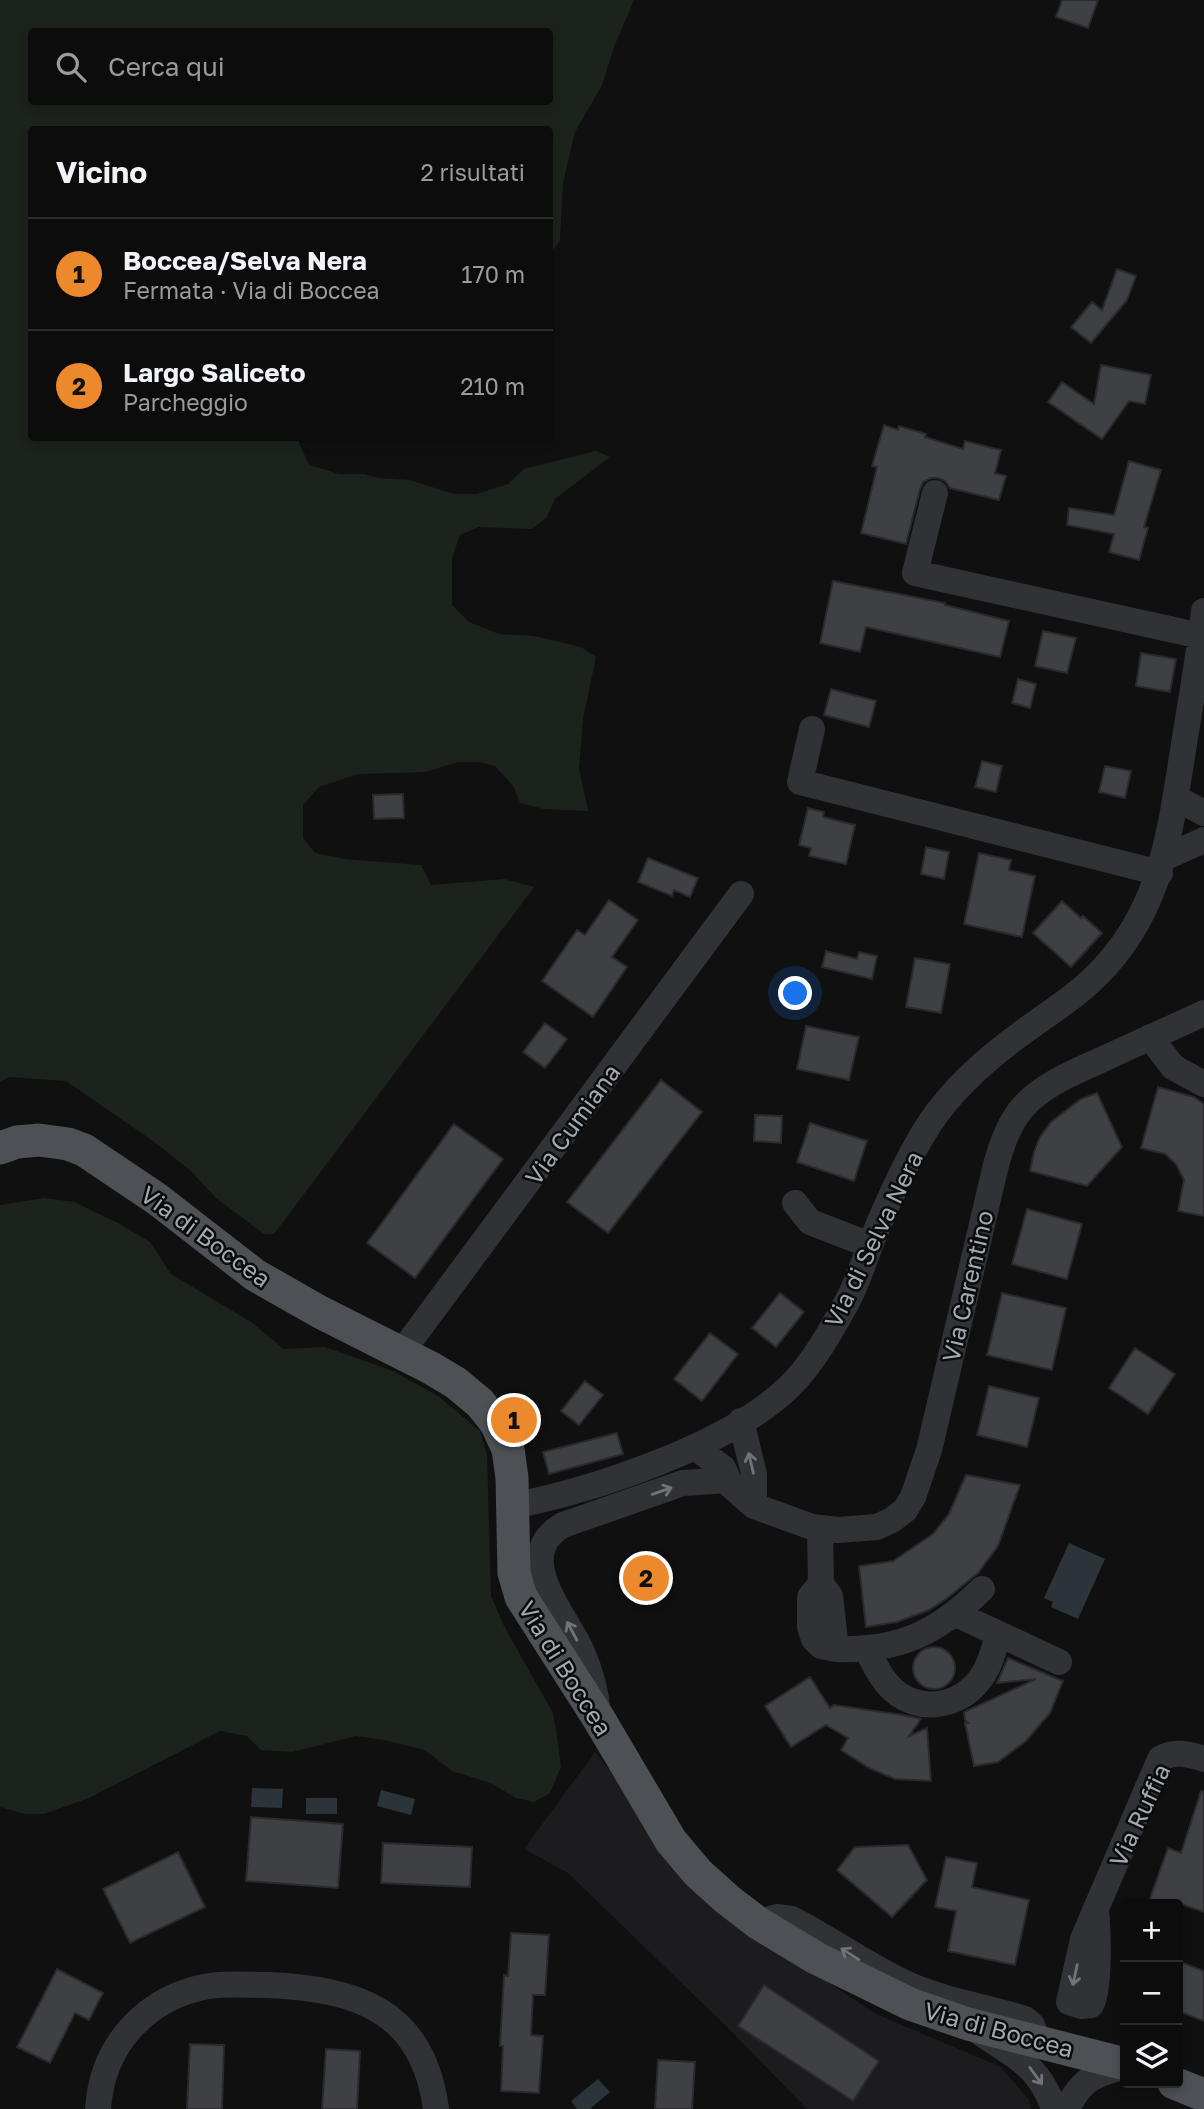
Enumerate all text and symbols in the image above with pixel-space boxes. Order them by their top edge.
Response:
search box [28,28,553,105]
icon: search [52,48,90,86]
text: Cerca qui [108,51,225,82]
text: Vicino [56,154,147,190]
text: 2 risultati [420,158,525,186]
text: Boccea/Selva Nera [123,245,367,276]
text: 1 [73,260,85,288]
text: 170 m [461,260,525,288]
text: Fermata · Via di Boccea [123,276,379,304]
text: Largo Saliceto [123,357,306,388]
text: 2 [72,372,86,400]
text: 210 m [460,372,525,400]
text: Parcheggio [123,388,248,416]
your location [778,976,812,1010]
street label: Via Cumiana [518,1058,626,1190]
street label: Via di Selva Nera [818,1146,928,1332]
street label: Via di Boccea [135,1179,277,1293]
street label: Via Carentino [935,1207,999,1365]
pin: 1 [491,1394,537,1446]
one-way arrow [744,1453,757,1475]
one-way arrow [650,1484,672,1496]
pin: 2 [623,1552,669,1604]
street label: Via di Boccea [513,1595,619,1741]
one-way arrow [564,1621,578,1642]
street label: Via Ruffia [1103,1759,1175,1871]
map controls [1120,1899,1183,2088]
button: + [1120,1899,1183,1962]
one-way arrow [841,1946,861,1960]
button: − [1120,1962,1183,2025]
one-way arrow [1067,1963,1081,1986]
street label: Via di Boccea [921,1995,1077,2063]
button: layers [1120,2025,1183,2088]
one-way arrow [1029,2066,1044,2085]

